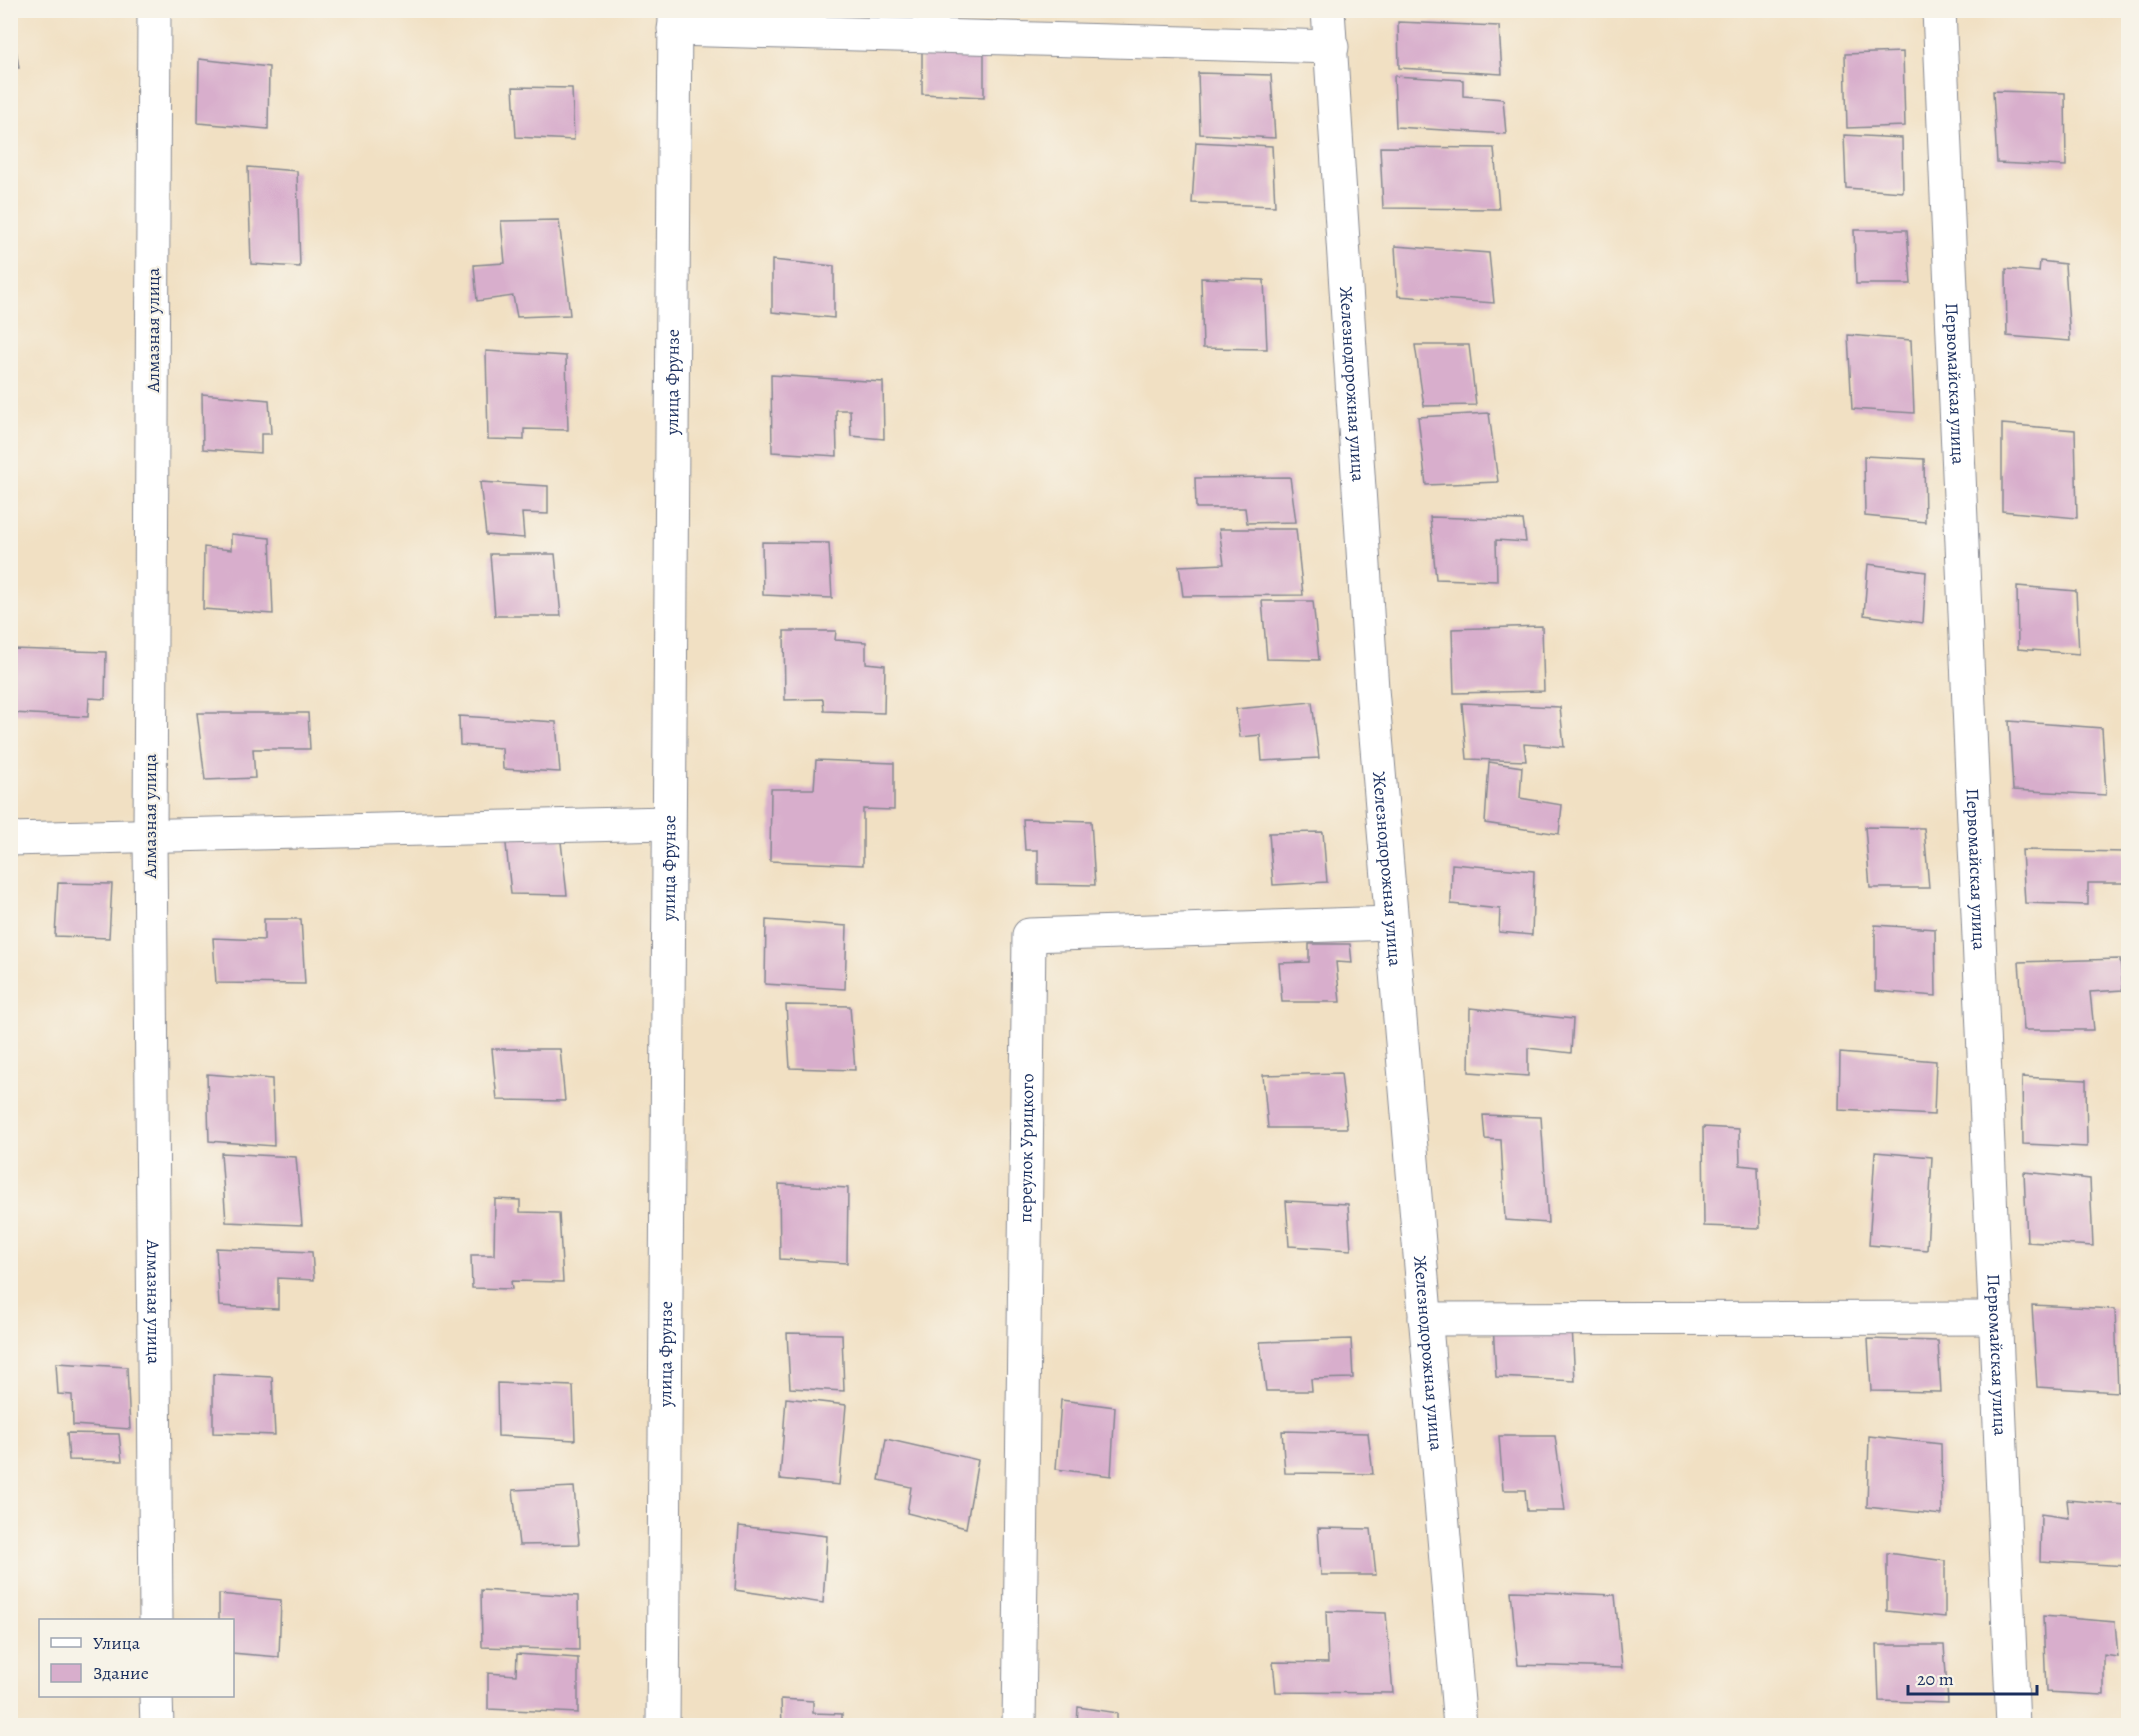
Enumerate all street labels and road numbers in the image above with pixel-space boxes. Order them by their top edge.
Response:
street label: Алмазная улица [141,267,165,393]
street label: Железнодорожная улица [1334,286,1371,483]
street label: Первомайская улица [1940,302,1971,466]
street label: улица Фрунзе [660,329,685,436]
street label: Алмазная улица [138,753,162,879]
street label: Железнодорожная улица [1367,771,1408,968]
street label: Первомайская улица [1961,788,1992,951]
street label: улица Фрунзе [657,815,681,922]
street label: переулок Урицкого [1013,1073,1039,1223]
street label: Алмазная улица [141,1239,166,1365]
street label: Железнодорожная улица [1408,1255,1449,1452]
street label: Первомайская улица [1982,1273,2013,1437]
street label: улица Фрунзе [653,1301,678,1408]

